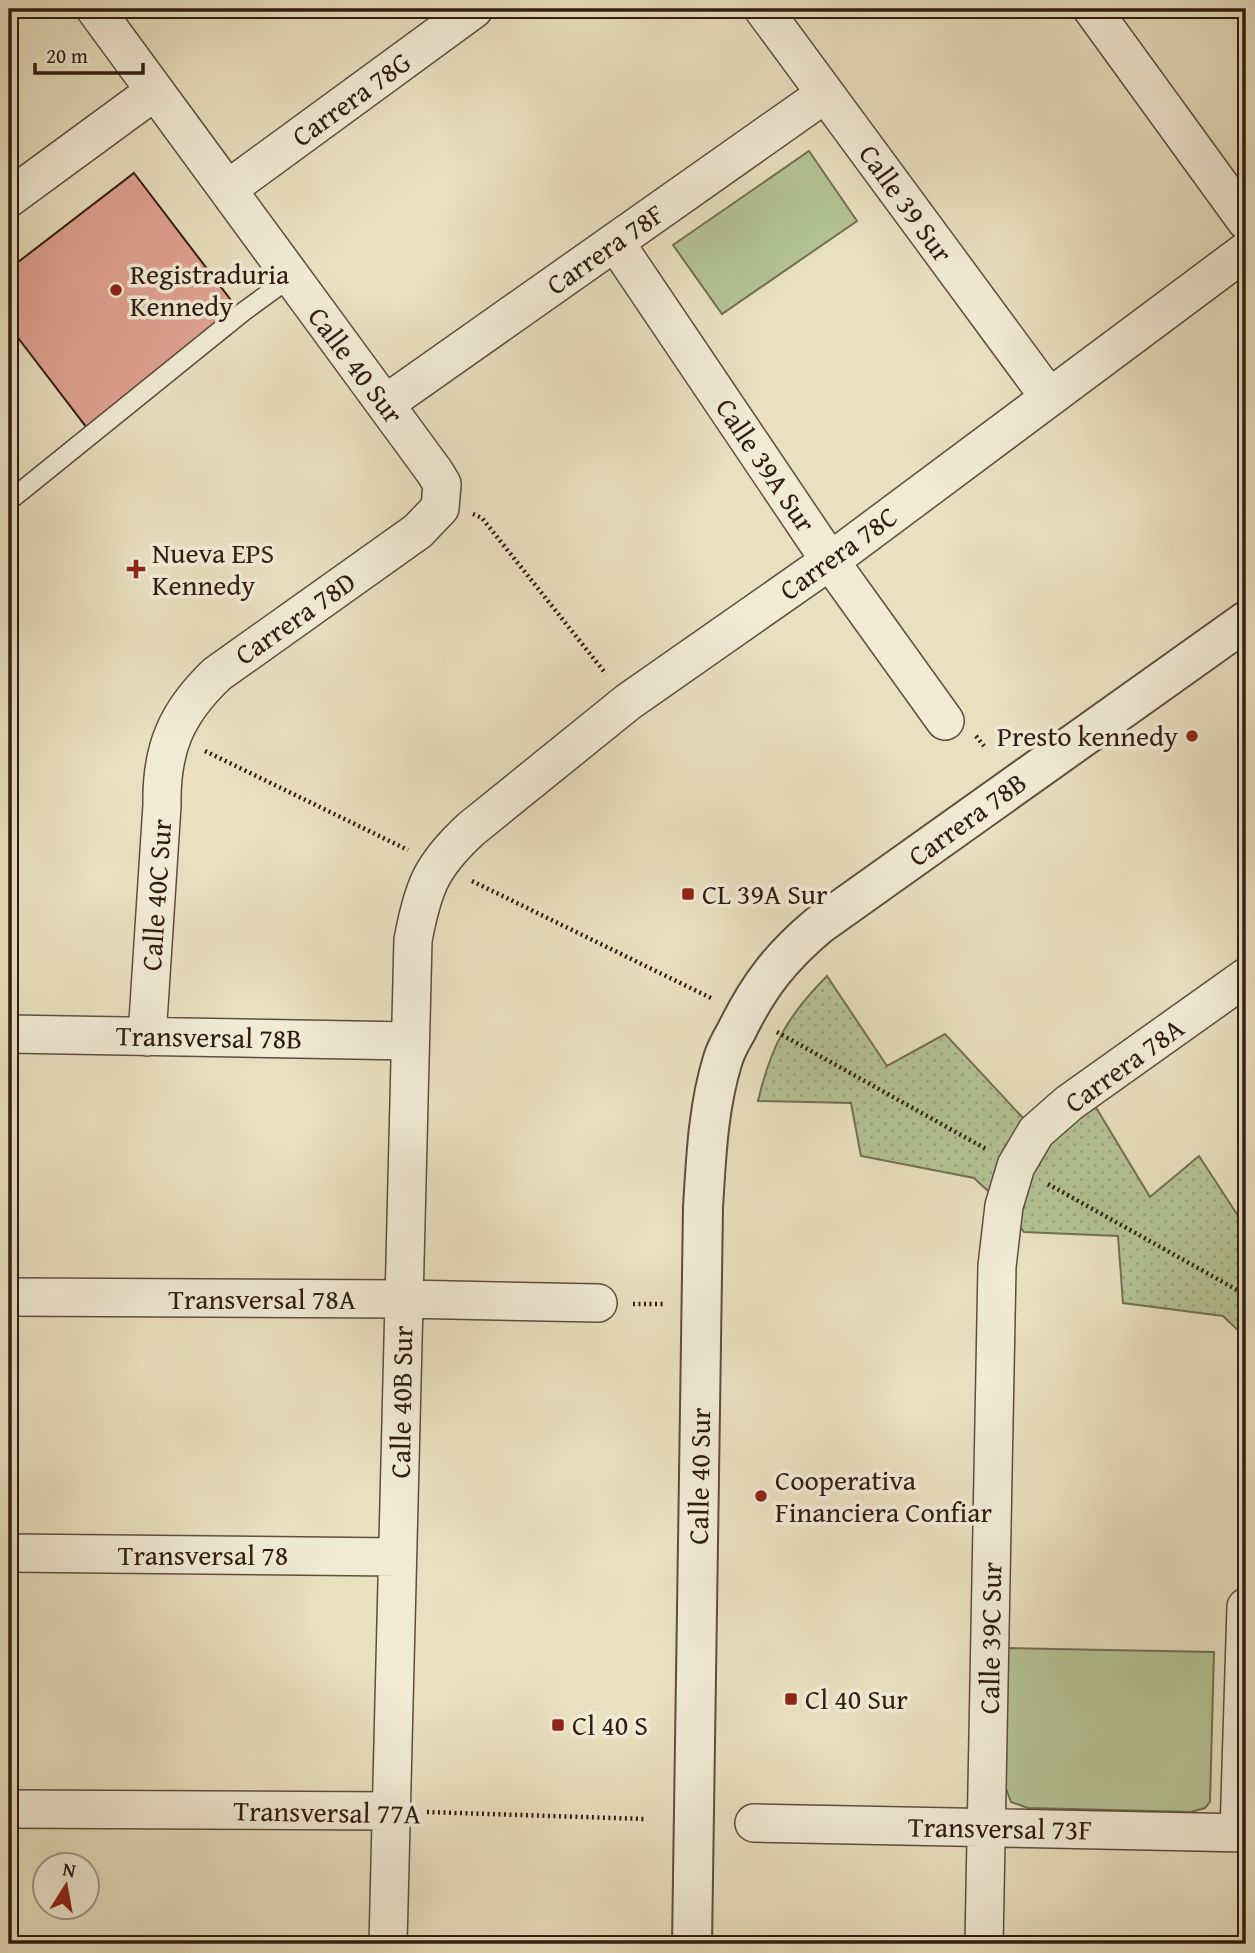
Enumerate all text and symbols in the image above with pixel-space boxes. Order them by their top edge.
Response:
scale bar [35,32,144,76]
text: 20 m [46,40,88,71]
street label: Carrera 78G [283,41,419,156]
street label: Calle 39 Sur [850,135,964,271]
street label: Carrera 78F [537,193,672,304]
place label: Registraduria Kennedy [130,253,290,326]
marker: Registraduria Kennedy [108,282,124,298]
street label: Calle 40 Sur [299,298,414,432]
street label: Calle 39A Sur [706,389,827,540]
street label: Carrera 78C [770,496,905,609]
place label: Nueva EPS Kennedy [152,532,274,605]
marker: Nueva EPS Kennedy [126,559,146,579]
street label: Carrera 78D [226,561,363,674]
place label: Presto kennedy [997,715,1178,756]
marker: Presto kennedy [1184,728,1200,744]
street label: Carrera 78B [899,762,1034,876]
street label: Calle 40C Sur [130,817,181,972]
place label: CL 39A Sur [702,873,828,914]
marker: CL 39A Sur [680,886,696,902]
street label: Carrera 78A [1055,1007,1192,1122]
street label: Transversal 78B [116,1014,302,1059]
street label: Transversal 78A [168,1278,356,1319]
street label: Calle 40B Sur [379,1325,422,1479]
street label: Calle 40 Sur [677,1407,720,1545]
place label: Cooperativa Financiera Confiar [775,1459,993,1532]
marker: Cooperativa Financiera Confiar [753,1488,769,1504]
street label: Transversal 78 [118,1534,288,1575]
street label: Calle 39C Sur [968,1561,1011,1714]
place label: Cl 40 Sur [805,1678,908,1719]
marker: Cl 40 Sur [783,1691,799,1707]
place label: Cl 40 S [572,1704,648,1745]
marker: Cl 40 S [550,1717,566,1733]
street label: Transversal 77A [233,1789,421,1834]
street label: Transversal 73F [908,1805,1092,1850]
north arrow [32,1852,102,1922]
text: N [60,1854,78,1884]

